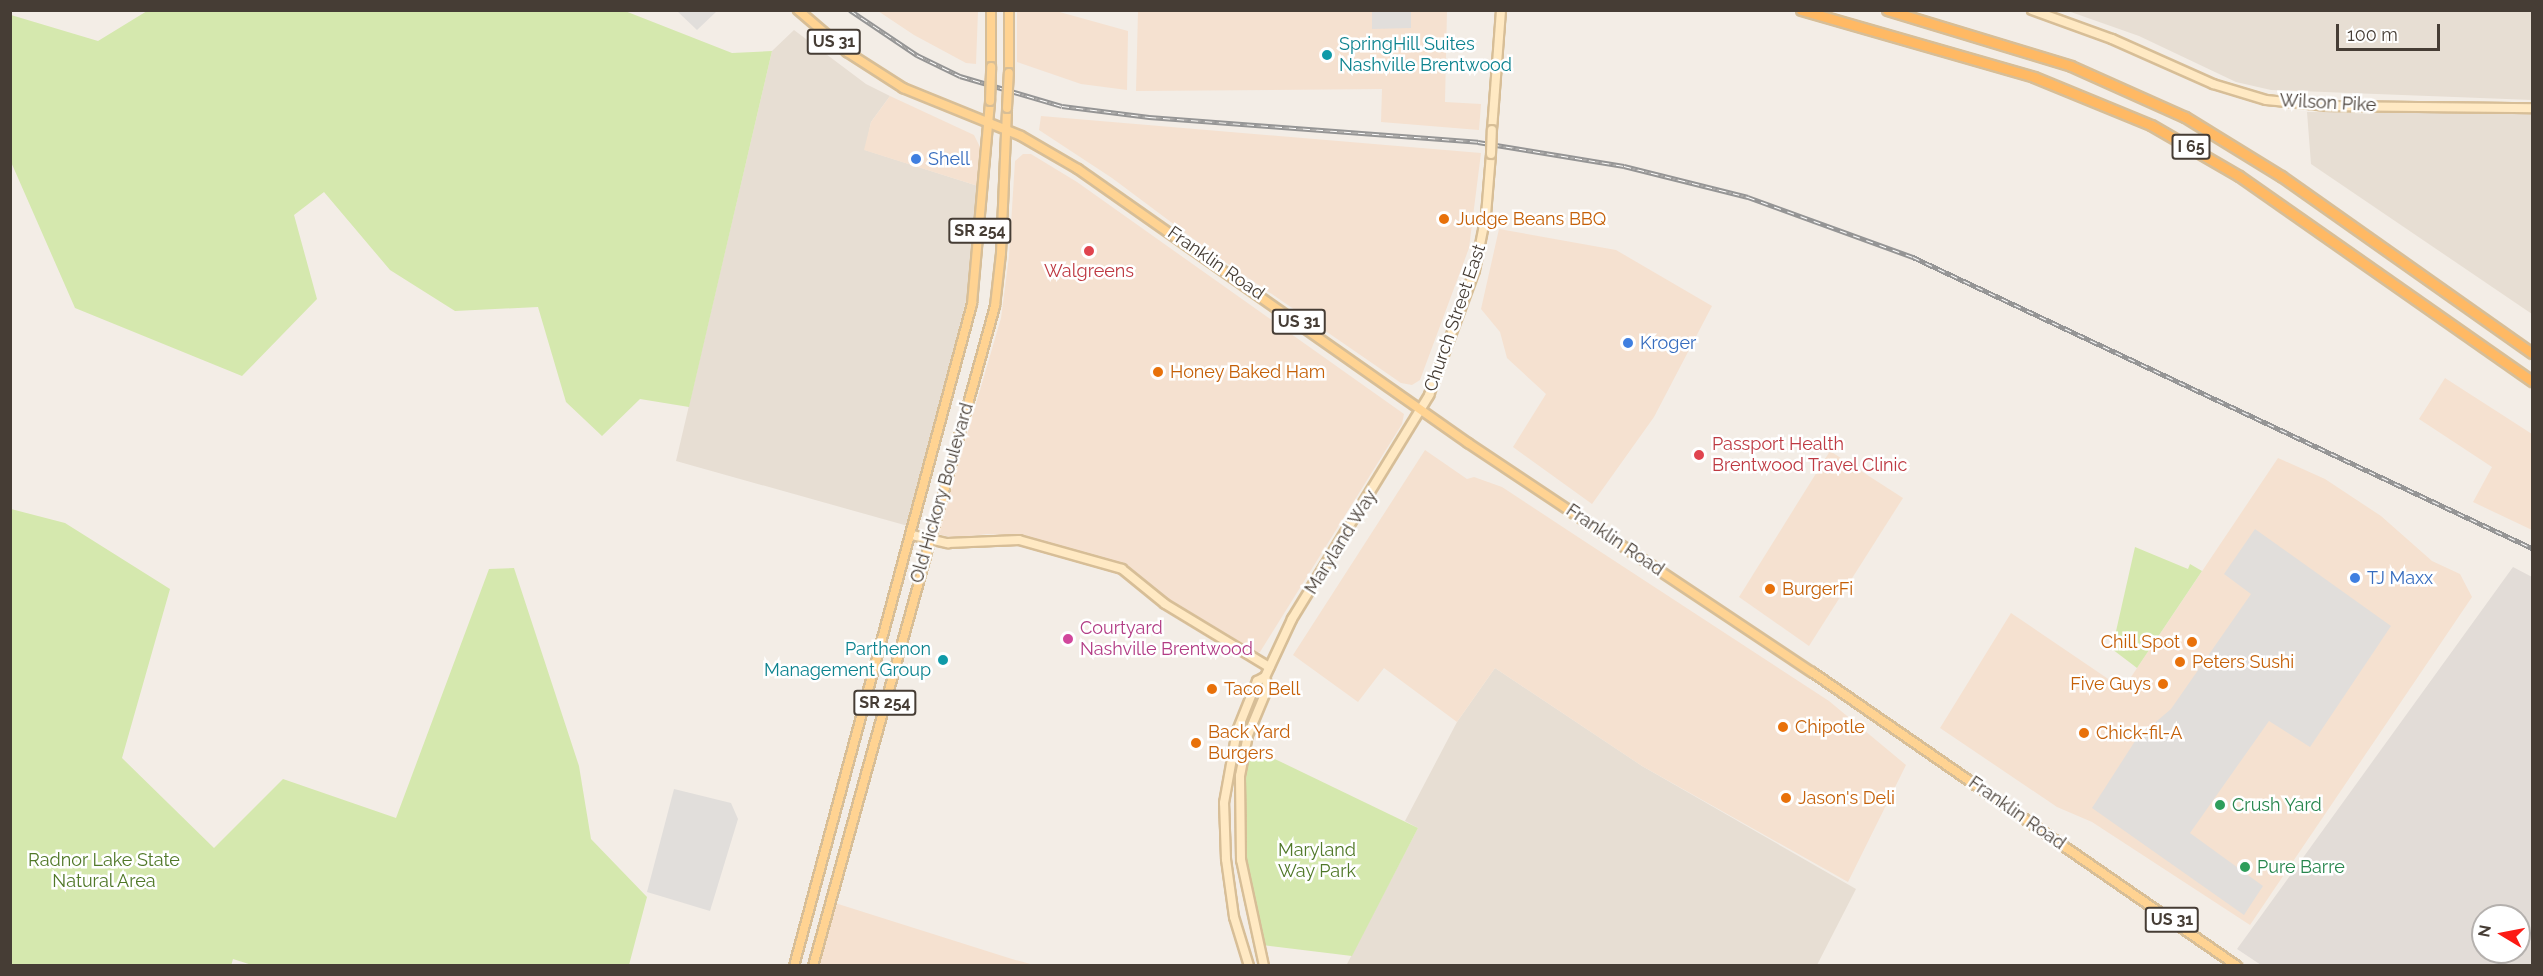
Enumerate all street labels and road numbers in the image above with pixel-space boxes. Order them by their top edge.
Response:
road number: US 31 [806,29,862,55]
street label: Wilson Pike [2279,90,2377,116]
road number: I 65 [2172,134,2210,160]
road number: SR 254 [947,218,1013,244]
street label: Franklin Road [1163,222,1269,304]
street label: Church Street East [1420,241,1490,395]
road number: US 31 [1270,309,1328,335]
street label: Old Hickory Boulevard [906,400,978,586]
street label: Maryland Way [1300,486,1382,598]
street label: Franklin Road [1562,499,1668,581]
road number: SR 254 [852,690,918,716]
street label: Franklin Road [1964,772,2070,854]
road number: US 31 [2144,907,2200,933]

